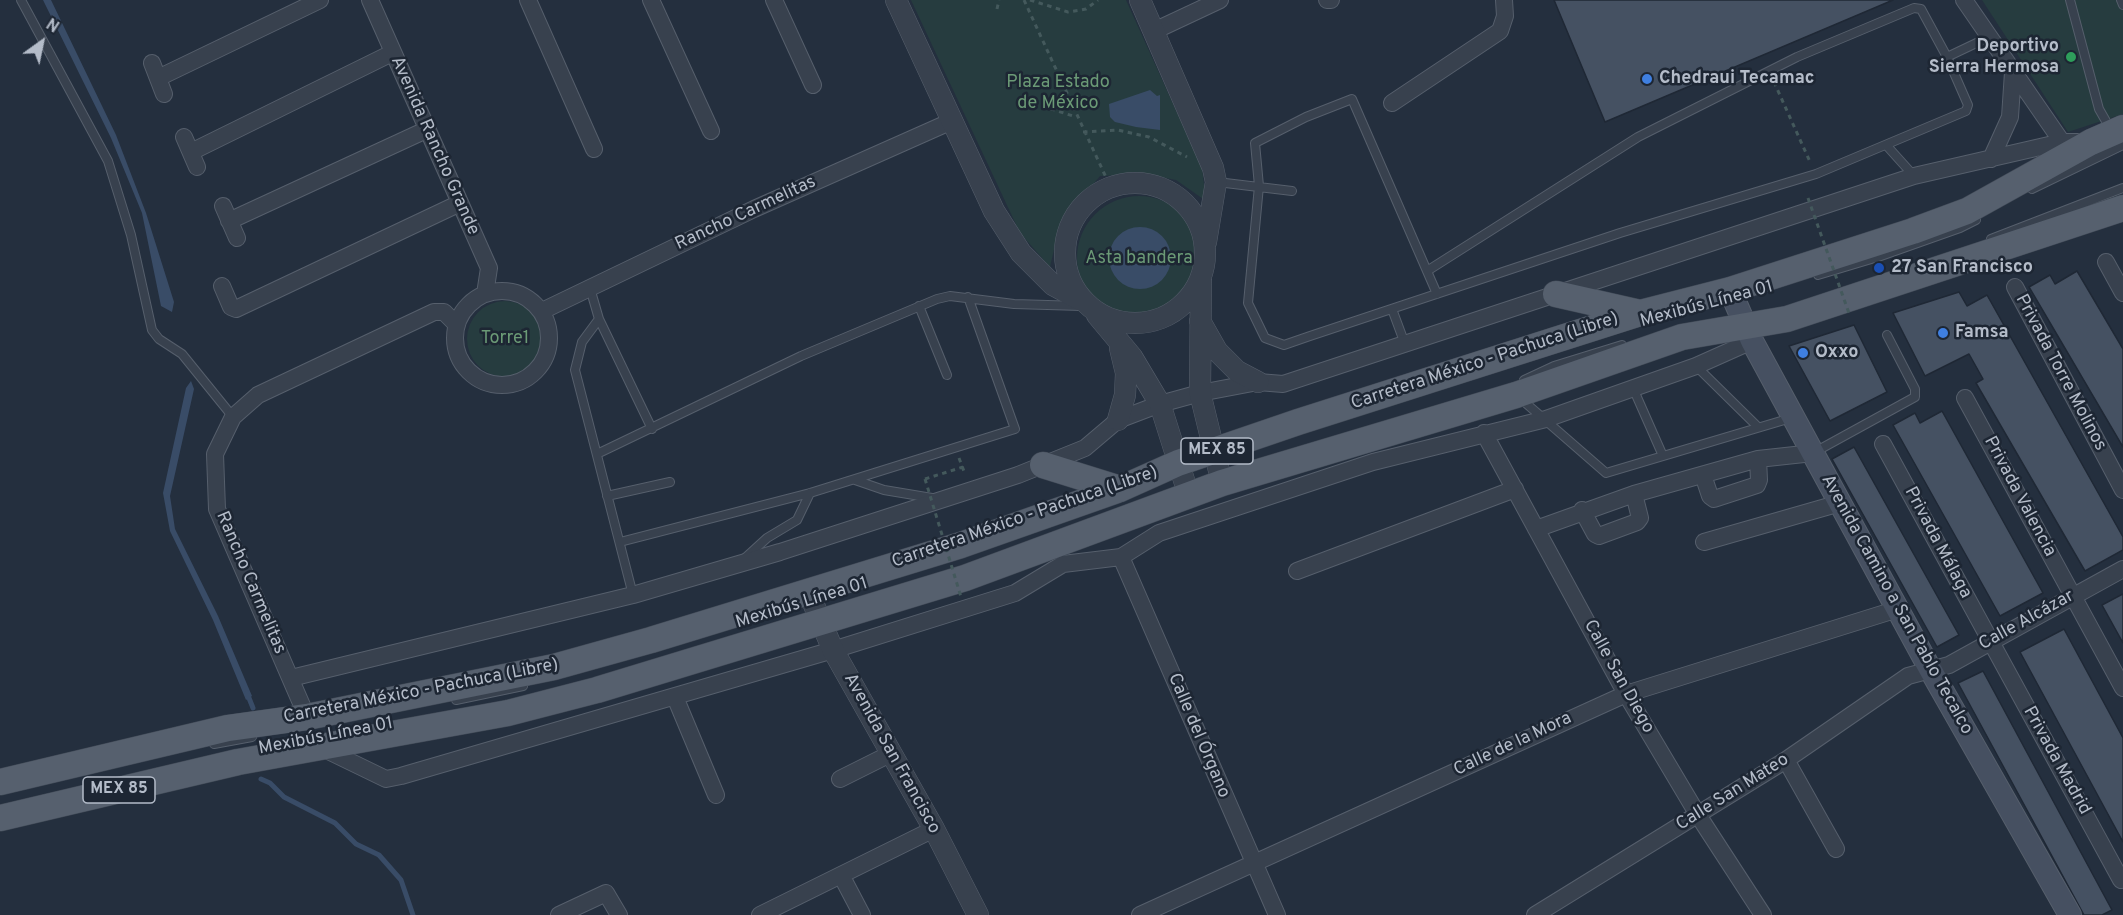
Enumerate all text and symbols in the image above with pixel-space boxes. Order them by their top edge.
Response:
north arrow [12,12,72,72]
text: N [42,15,62,38]
place label: Deportivo Sierra Hermosa [1929,36,2059,78]
marker: Deportivo Sierra Hermosa [2064,50,2078,64]
street label: Avenida Rancho Grande [385,53,483,239]
place label: Chedraui Tecamac [1659,68,1815,90]
park label: Plaza Estado de México [1006,72,1110,115]
marker: Chedraui Tecamac [1640,72,1654,86]
street label: Rancho Carmelitas [672,172,820,256]
park label: Asta bandera [1085,248,1193,270]
place label: 27 San Francisco [1891,257,2033,279]
marker: 27 San Francisco [1872,261,1886,275]
street label: Mexibús Línea 01 [1638,277,1776,333]
street label: Privada Torre Molinos [2010,291,2110,455]
street label: Carretera México - Pachuca (Libre) [1349,309,1621,415]
place label: Famsa [1955,322,2008,344]
marker: Famsa [1936,326,1950,340]
park label: Torre1 [481,328,529,350]
place label: Oxxo [1815,342,1858,364]
marker: Oxxo [1796,346,1810,360]
street label: Privada Valencia [1978,433,2060,561]
road number: MEX 85 [1181,438,1253,464]
street label: Carretera México - Pachuca (Libre) [889,462,1161,574]
street label: Avenida Camino a San Pablo Tecalco [1815,471,1977,739]
street label: Privada Málaga [1899,483,1975,603]
street label: Rancho Carmelitas [210,508,290,658]
street label: Mexibús Línea 01 [733,574,871,634]
street label: Calle Alcázar [1976,586,2078,656]
street label: Calle San Diego [1578,617,1658,737]
street label: Carretera México - Pachuca (Libre) [282,655,560,729]
street label: Avenida San Francisco [838,670,944,838]
street label: Calle del Órgano [1162,670,1234,802]
street label: Privada Madrid [2017,703,2095,819]
street label: Calle de la Mora [1451,708,1575,782]
street label: Mexibús Línea 01 [257,713,395,761]
street label: Calle San Mateo [1673,750,1793,836]
road number: MEX 85 [83,777,155,803]

